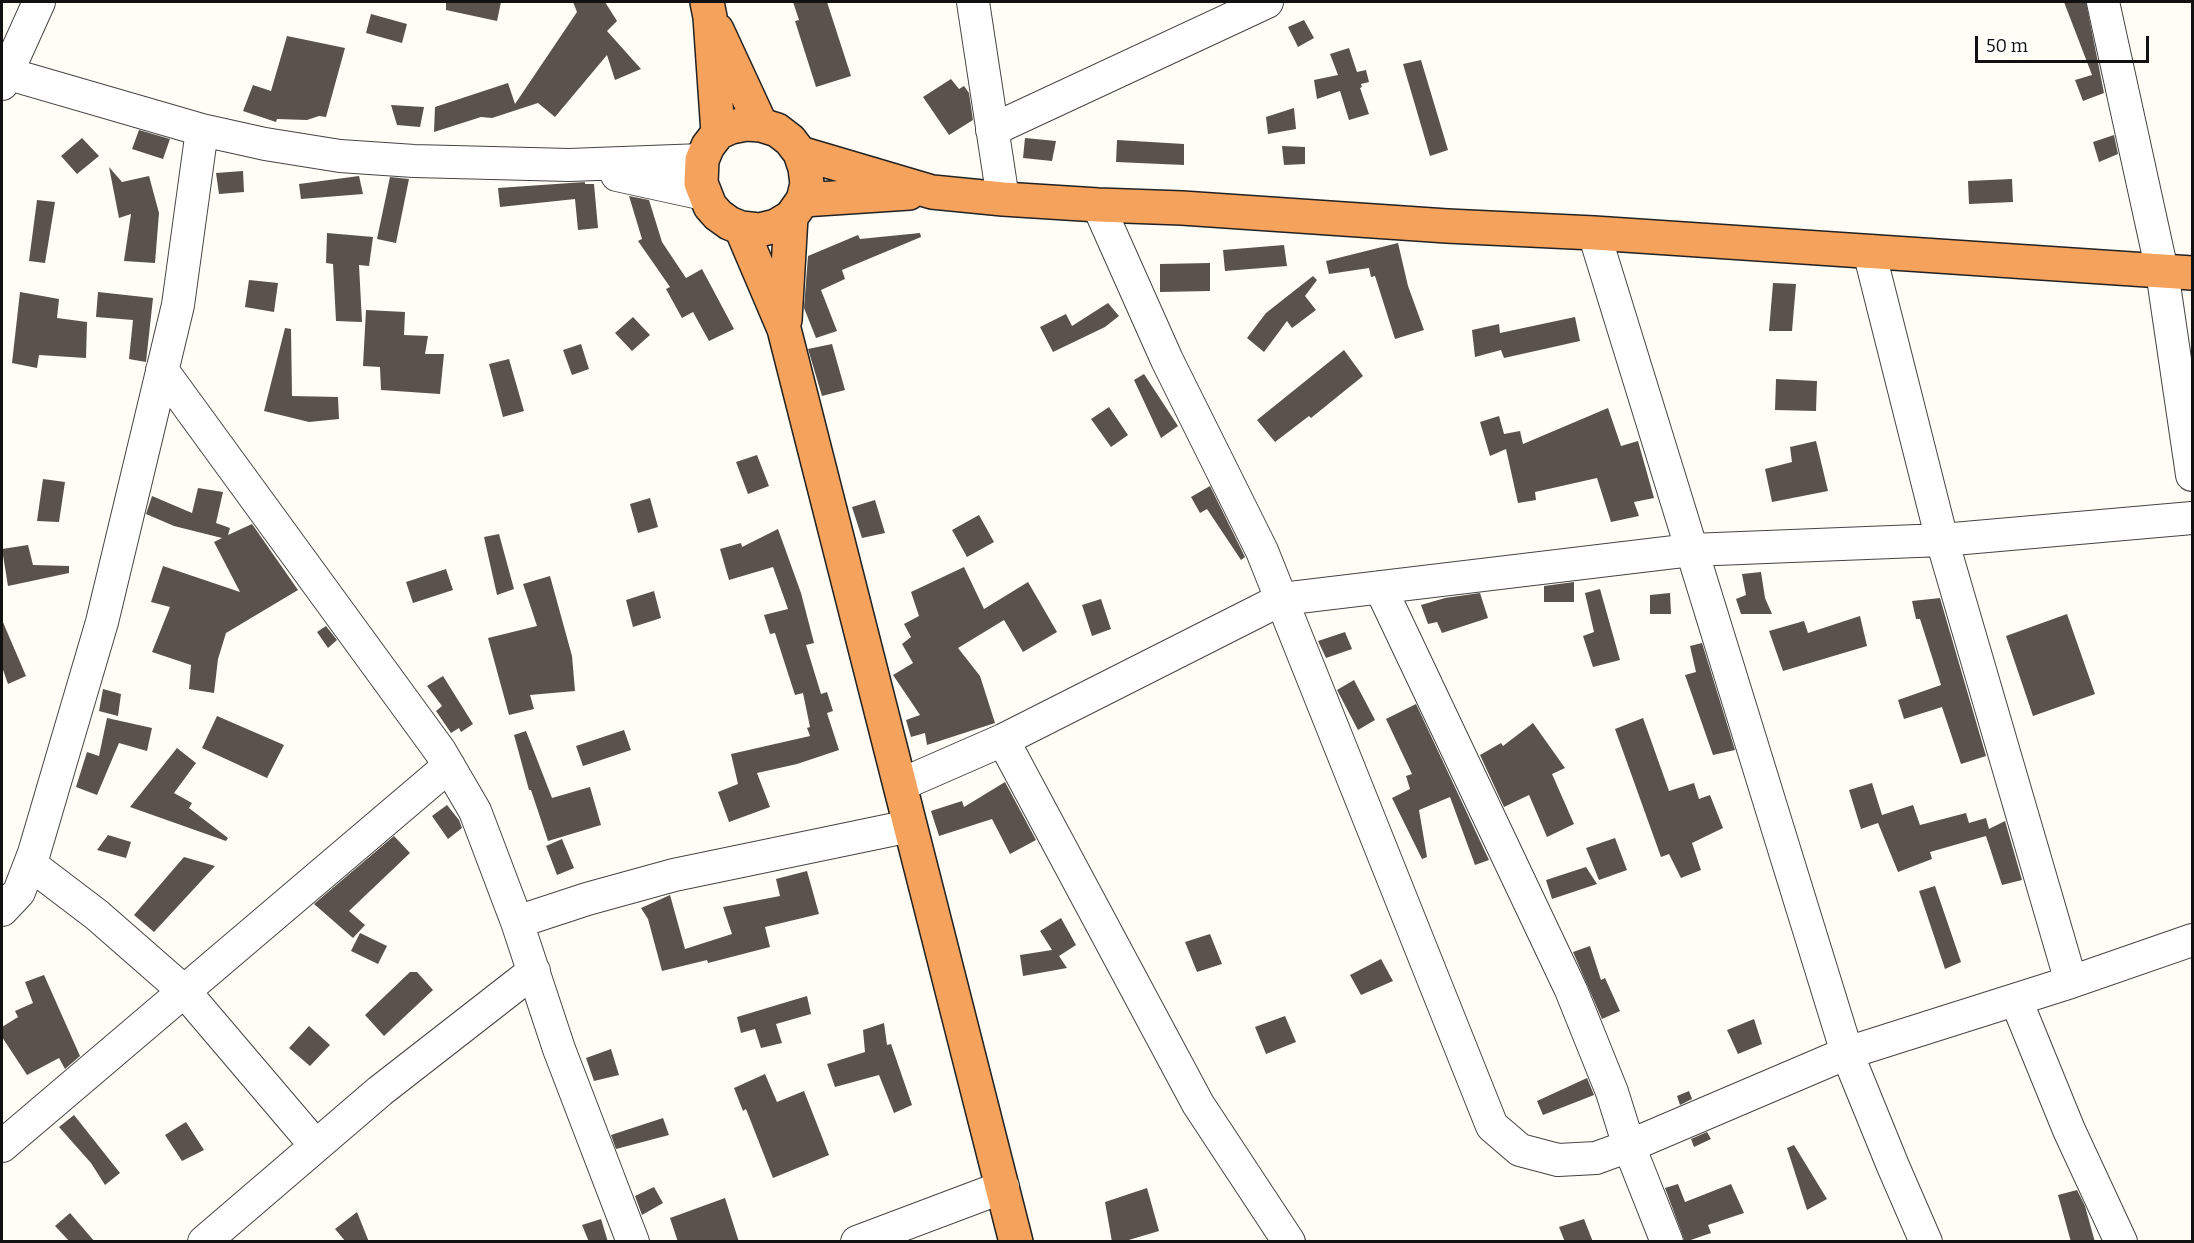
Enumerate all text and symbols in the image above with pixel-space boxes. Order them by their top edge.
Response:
scale bar [1978,24,2152,62]
text: 50 m [1986,35,2028,57]

